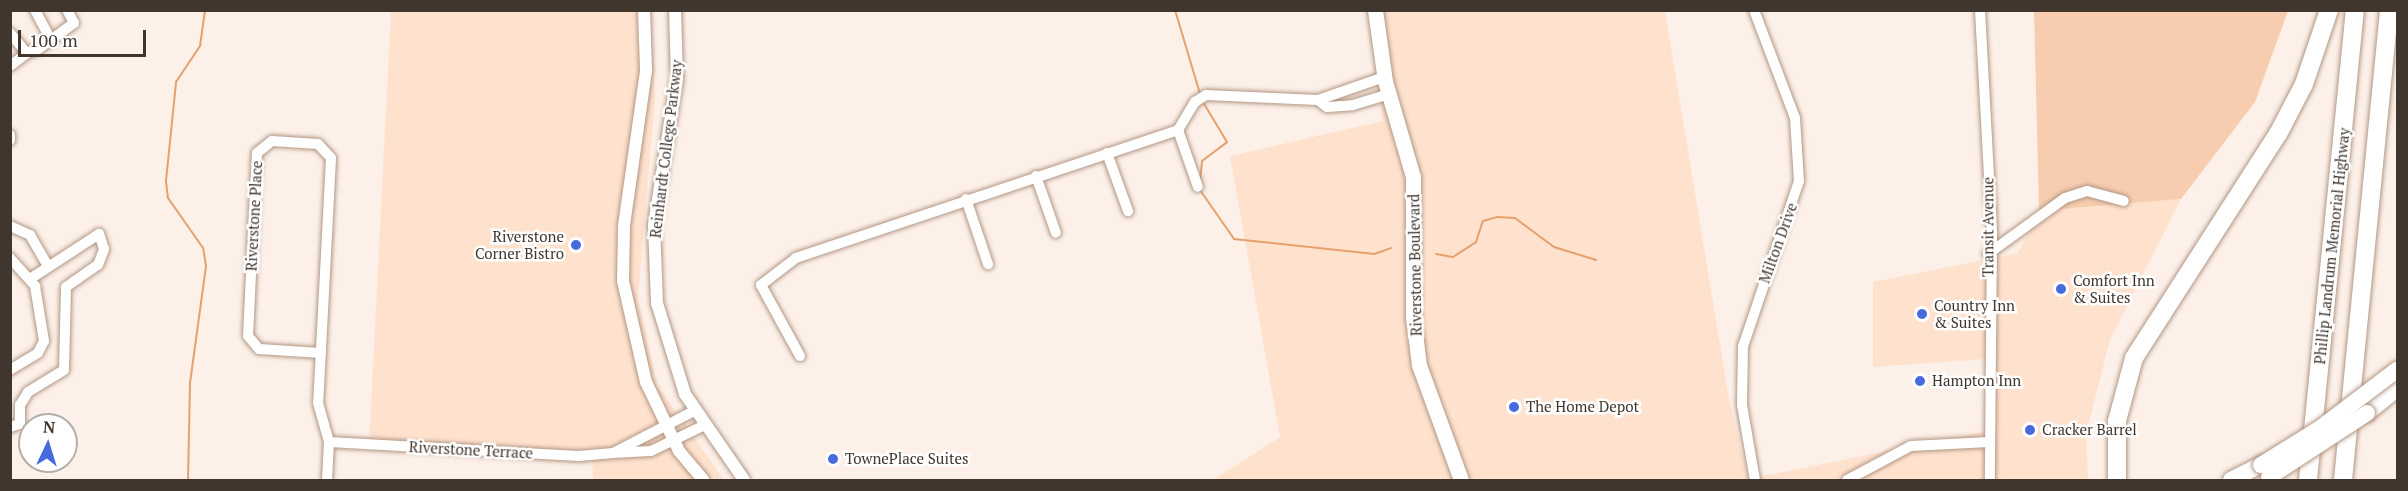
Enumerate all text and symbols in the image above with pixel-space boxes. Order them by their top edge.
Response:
scale bar [21,18,148,56]
text: 100 m [29,28,78,52]
street label: Reinhardt College Parkway [646,59,686,239]
street label: Phillip Landrum Memorial Highway [2311,127,2353,365]
street label: Riverstone Place [242,160,266,272]
street label: Transit Avenue [1979,177,1997,277]
street label: Riverstone Boulevard [1405,194,1425,336]
street label: Milton Drive [1755,200,1801,286]
place label: Riverstone Corner Bistro [475,227,564,262]
marker: Riverstone Corner Bistro [569,238,583,252]
place label: Comfort Inn & Suites [2073,271,2155,306]
marker: Comfort Inn & Suites [2054,282,2068,296]
place label: Country Inn & Suites [1934,296,2015,331]
marker: Country Inn & Suites [1915,307,1929,321]
place label: Hampton Inn [1932,372,2021,390]
marker: Hampton Inn [1913,374,1927,388]
place label: The Home Depot [1526,398,1639,416]
marker: The Home Depot [1507,400,1521,414]
north arrow [18,413,78,473]
text: N [42,416,56,438]
place label: Cracker Barrel [2042,421,2137,439]
marker: Cracker Barrel [2023,423,2037,437]
street label: Riverstone Terrace [408,438,534,462]
place label: TownePlace Suites [845,450,969,468]
marker: TownePlace Suites [826,452,840,466]

